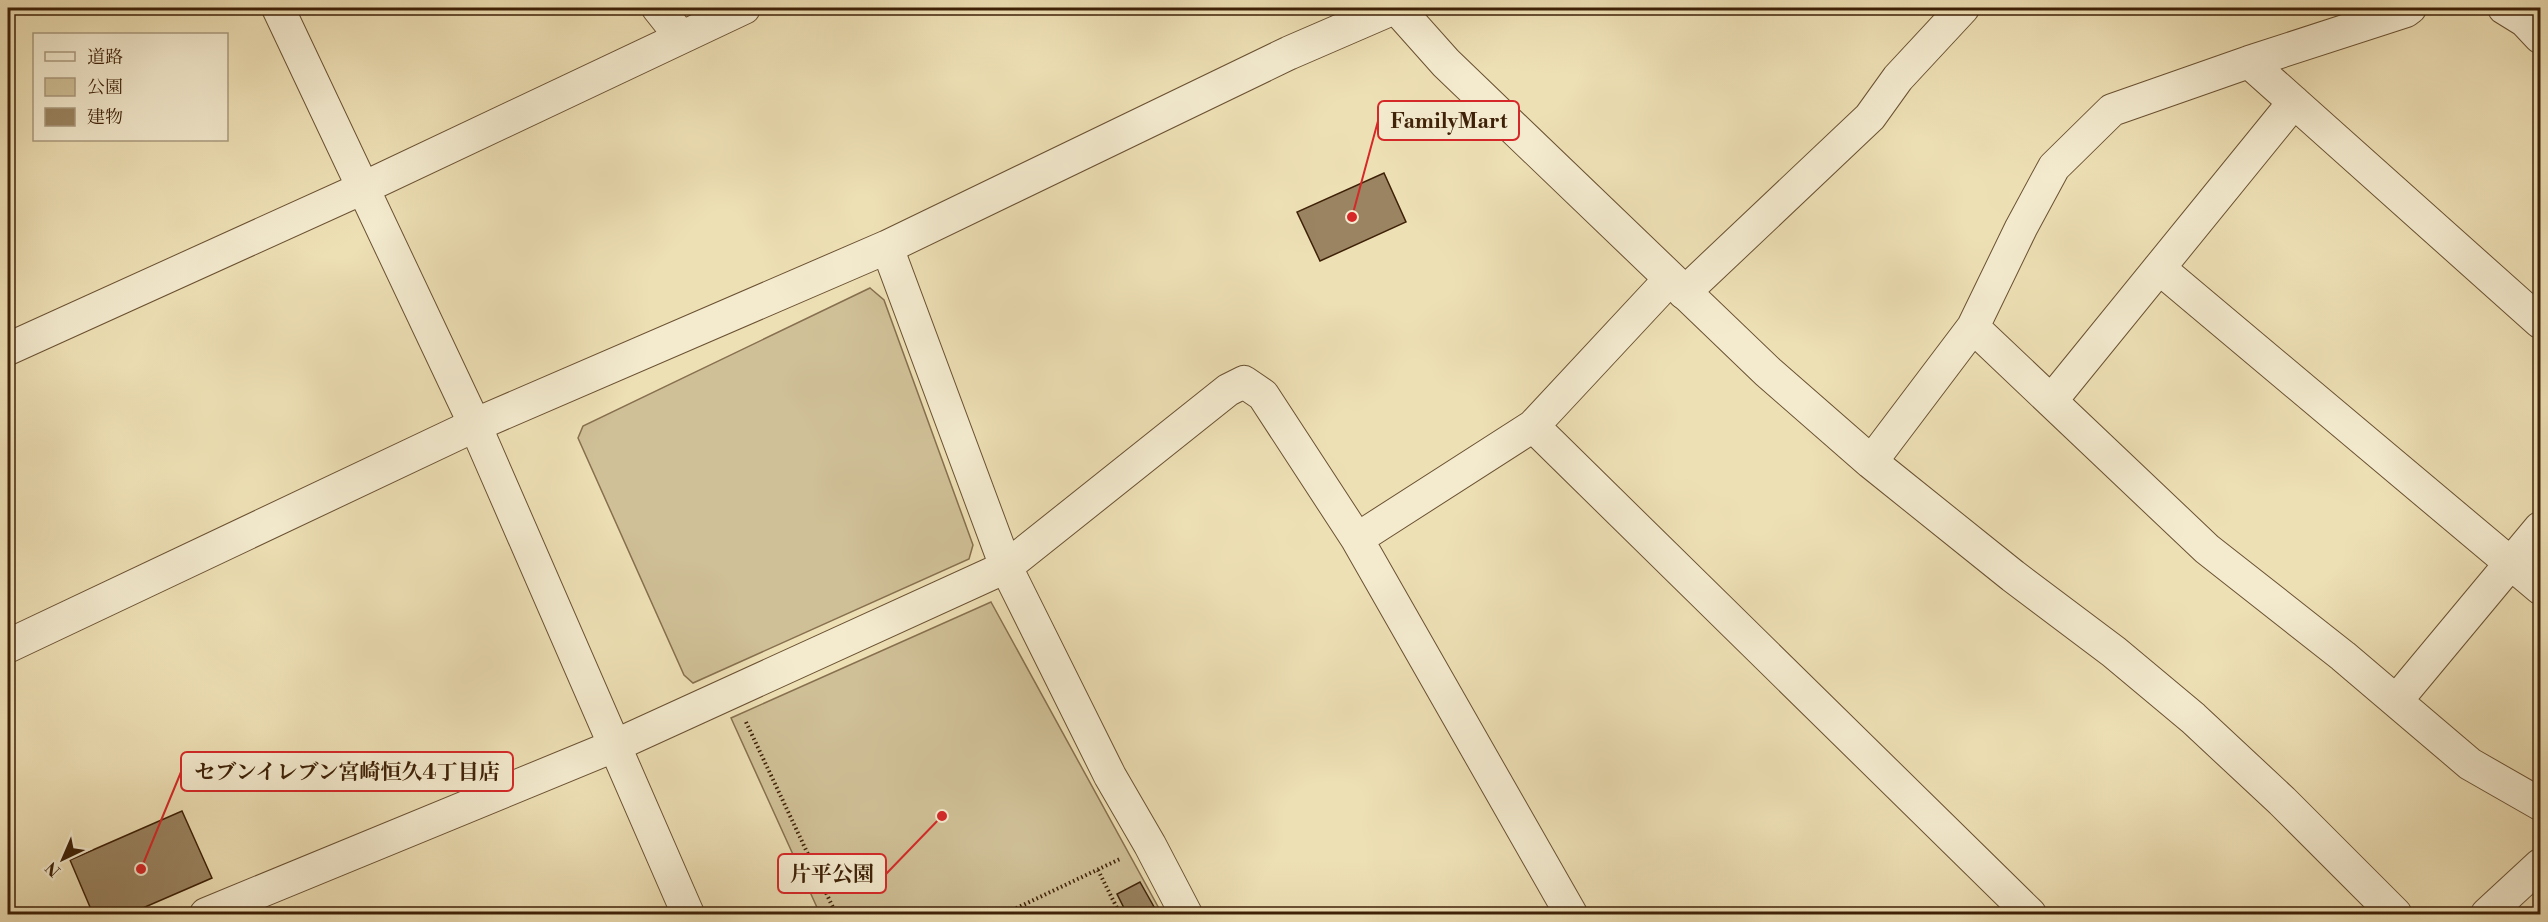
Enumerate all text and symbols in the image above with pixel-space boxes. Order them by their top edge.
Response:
legend [33,33,228,141]
text: 道路 [87,46,123,69]
text: 公園 [87,76,123,99]
callout: FamilyMart [1378,101,1519,140]
text: 建物 [87,106,123,129]
text: FamilyMart [1391,109,1508,135]
callout: セブンイレブン宮崎恒久4丁目店 [181,752,513,791]
text: セブンイレブン宮崎恒久4丁目店 [194,760,500,786]
north arrow [33,829,93,889]
callout: 片平公園 [778,854,886,893]
text: N [42,857,65,881]
text: 片平公園 [790,862,874,888]

